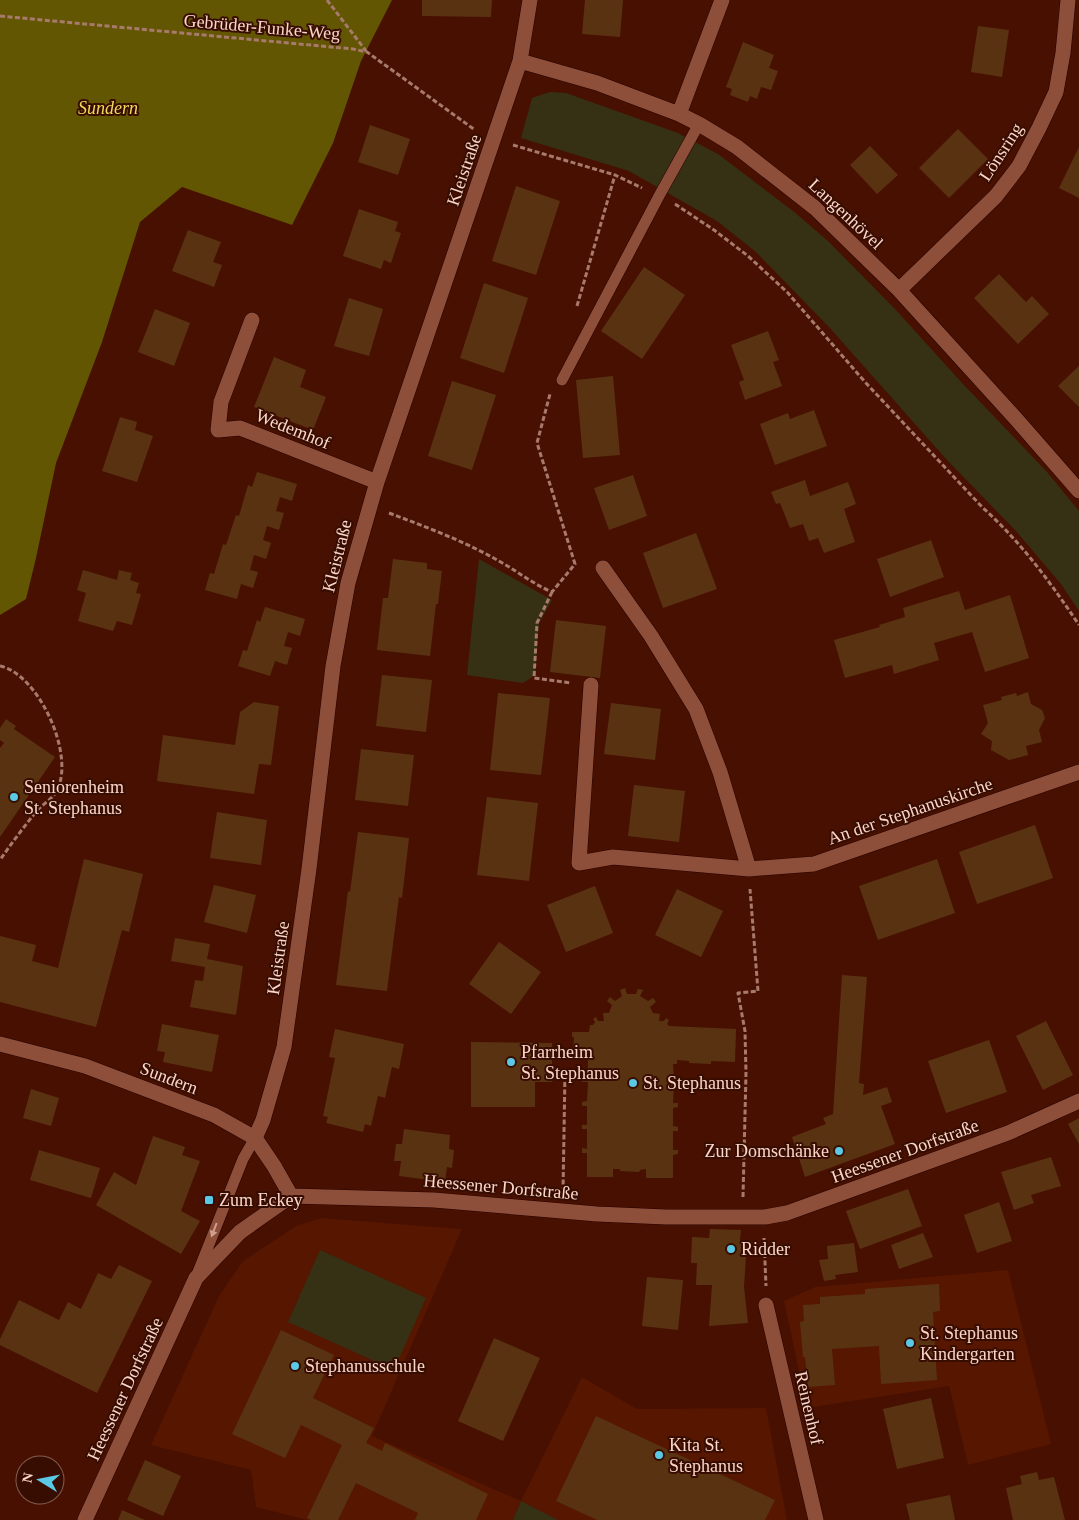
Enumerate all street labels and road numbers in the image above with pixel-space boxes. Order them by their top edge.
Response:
street label: Gebrüder-Funke-Weg [183,10,341,44]
street label: Lönsring [975,119,1027,185]
street label: Kleistraße [443,132,485,208]
street label: Langenhövel [805,175,887,253]
street label: Wedemhof [253,405,333,453]
street label: Kleistraße [318,518,356,594]
street label: An der Stephanuskirche [825,773,995,849]
street label: Kleistraße [263,920,293,996]
street label: Sundern [137,1058,201,1098]
street label: Heessener Dorfstraße [829,1115,981,1187]
street label: Heessener Dorfstraße [423,1170,579,1204]
street label: Heessener Dorfstraße [83,1314,167,1464]
street label: Reinenhof [791,1369,827,1447]

